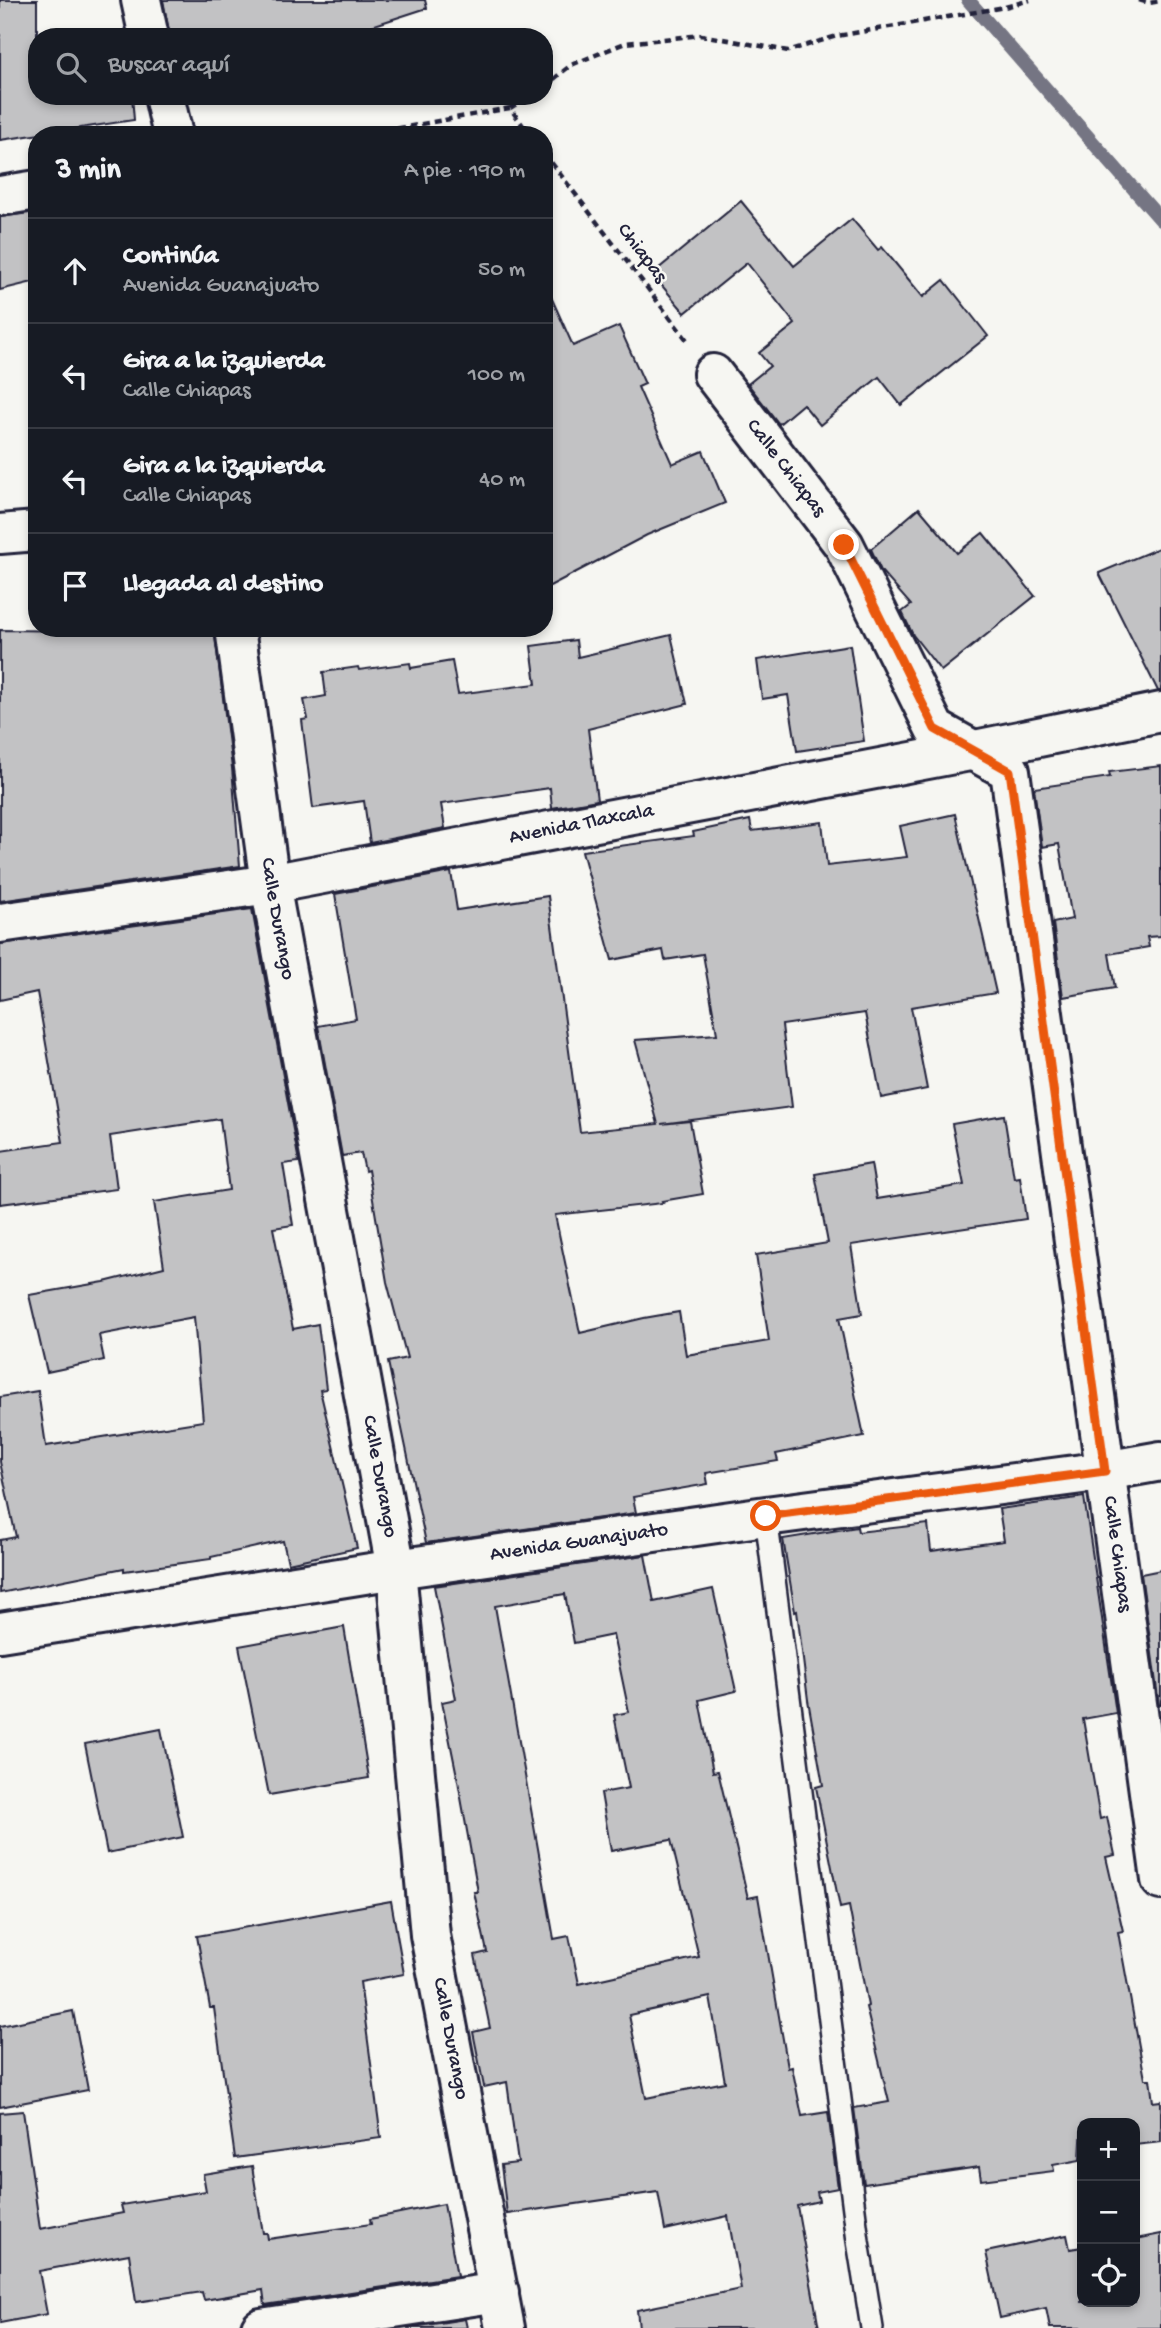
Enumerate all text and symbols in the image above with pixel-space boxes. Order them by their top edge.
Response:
search box [28,28,553,105]
icon: search [52,48,90,86]
text: Buscar aquí [108,51,230,82]
text: 3 min [56,154,121,189]
text: A pie · 190 m [404,158,525,185]
street label: Chiapas [610,219,672,290]
text: Continúa [123,242,218,273]
icon: ahead [56,252,94,290]
text: 50 m [478,257,525,284]
text: Avenida Guanajuato [123,273,320,300]
text: Gira a la izquierda [123,347,325,378]
icon: left [56,357,94,395]
text: 100 m [468,362,525,389]
text: Calle Chiapas [123,378,251,405]
street label: Calle Chiapas [740,415,832,523]
text: Gira a la izquierda [123,452,325,483]
icon: left [56,462,94,500]
text: 40 m [479,467,525,494]
text: Calle Chiapas [123,483,251,510]
route end [828,529,859,560]
icon: arrive [56,567,94,605]
text: Llegada al destino [123,570,323,601]
street label: Avenida Tlaxcala [507,799,657,851]
street label: Calle Durango [254,856,300,982]
street label: Calle Durango [356,1414,403,1540]
street label: Calle Chiapas [1096,1495,1137,1615]
route start [750,1500,781,1531]
street label: Avenida Guanajuato [488,1518,670,1568]
street label: Calle Durango [426,1976,474,2102]
map controls [1077,2118,1140,2307]
button: + [1077,2118,1140,2181]
button: − [1077,2181,1140,2244]
button: locate [1077,2244,1140,2307]

